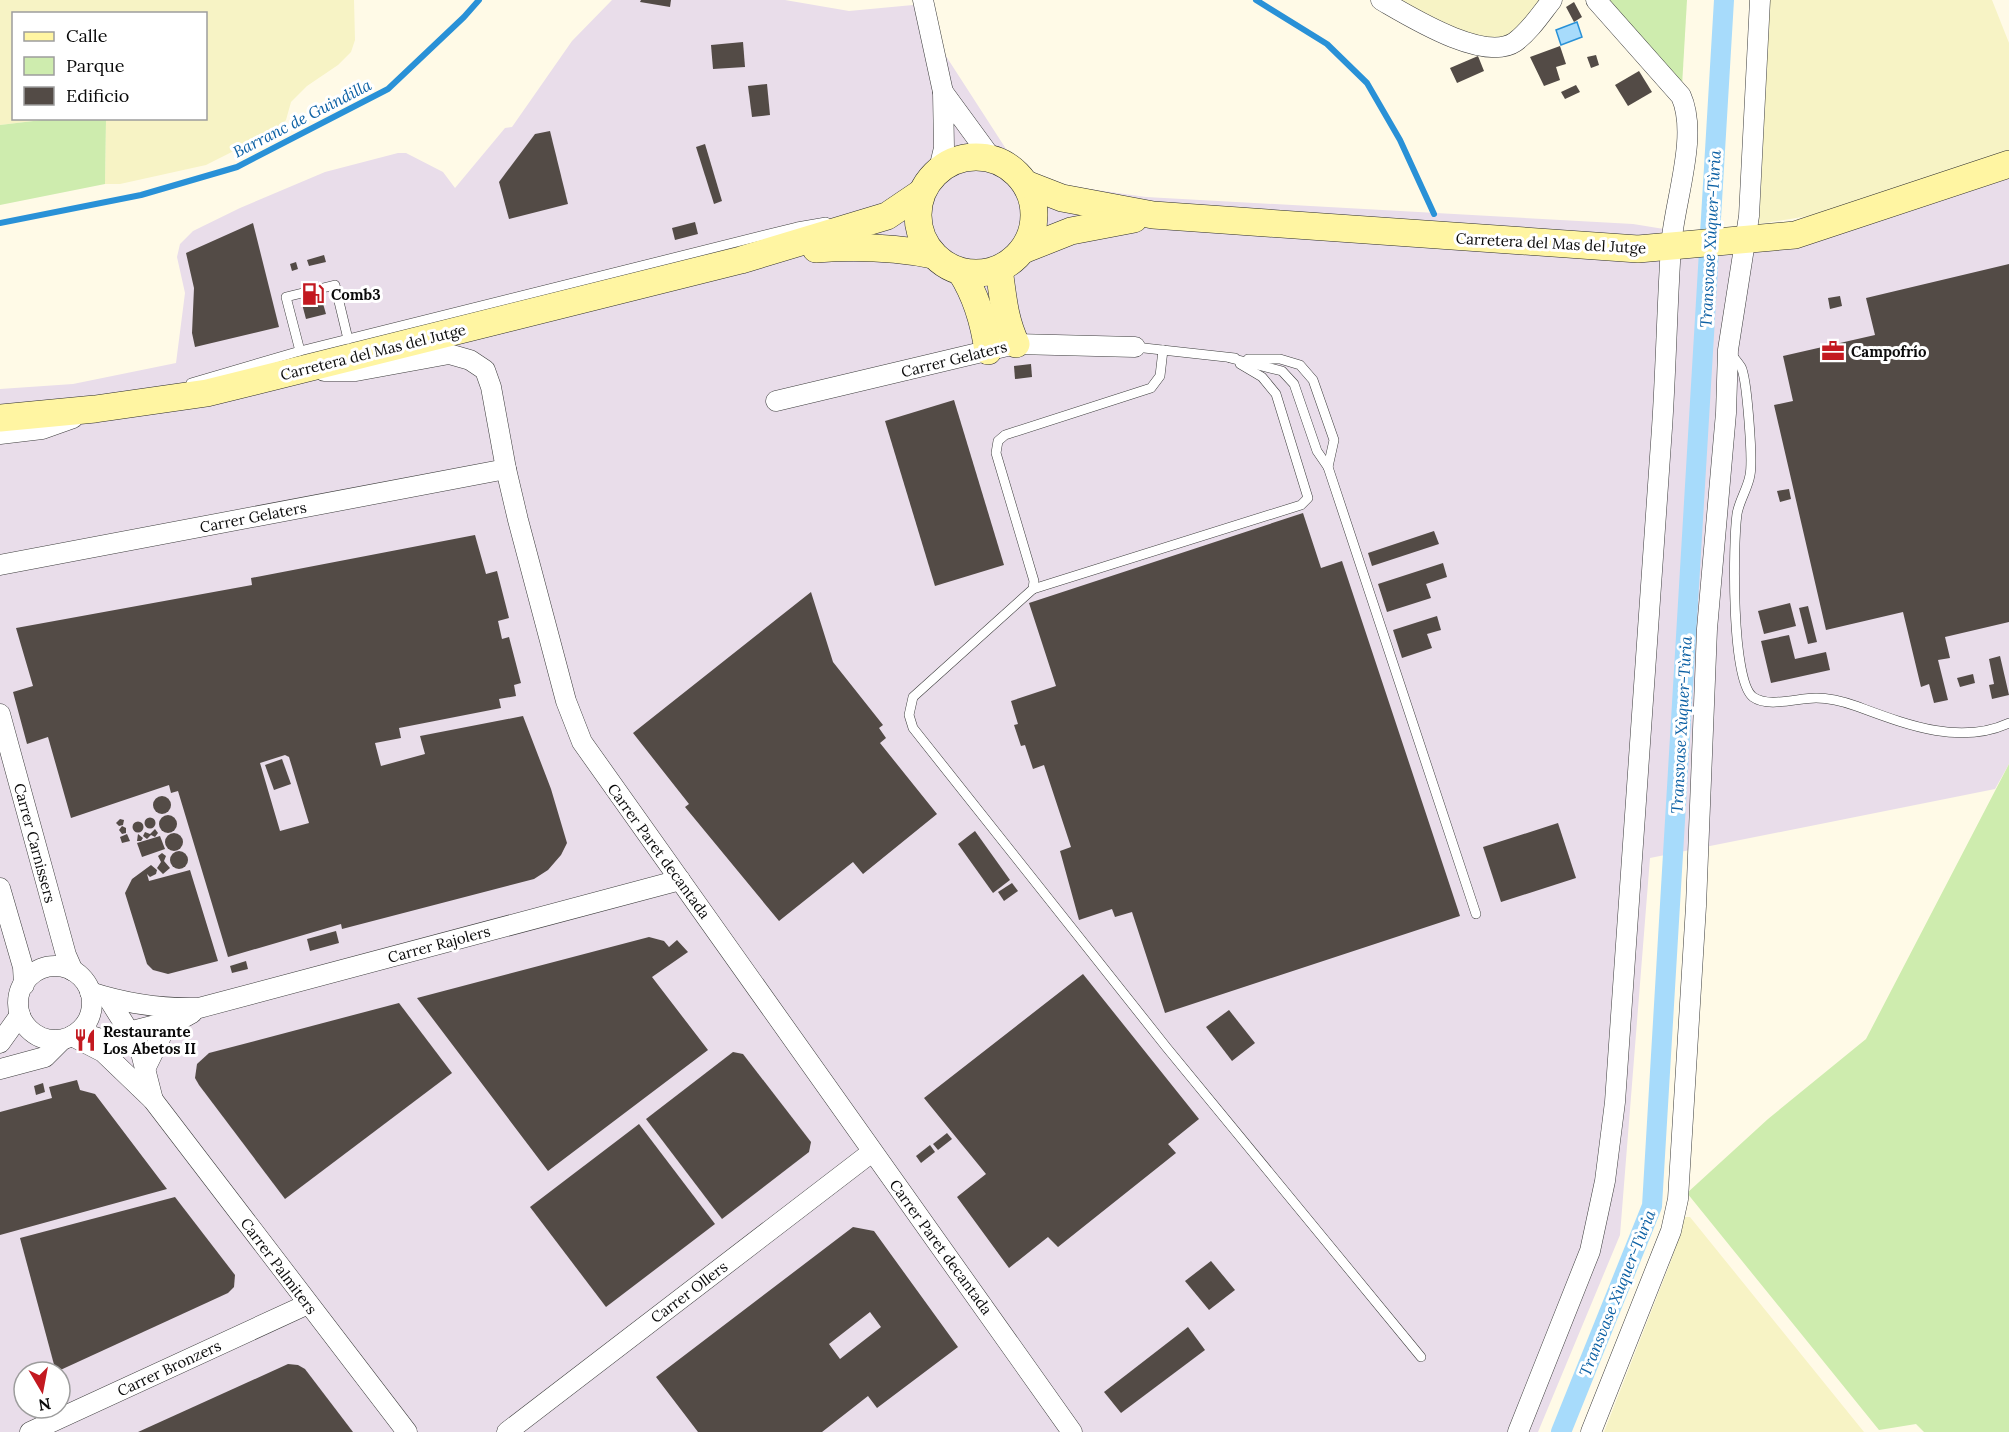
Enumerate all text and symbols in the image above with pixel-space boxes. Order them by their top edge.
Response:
legend [12,12,207,120]
text: Calle [66,24,108,47]
text: Parque [66,54,125,77]
water label: Barranc de Guindilla [230,74,375,162]
text: Edificio [66,84,129,107]
water label: Transvase Xùquer-Tùria [1695,149,1725,328]
street label: Carretera del Mas del Jutge [1455,229,1647,257]
fuel station icon: Comb3 [300,281,326,307]
place label: Comb3 [331,285,381,304]
street label: Carretera del Mas del Jutge [278,320,468,384]
street label: Carrer Gelaters [899,337,1009,381]
office icon: Campofrío [1820,338,1846,364]
place label: Campofrío [1851,342,1927,361]
street label: Carrer Gelaters [198,497,308,537]
water label: Transvase Xùquer-Tùria [1666,635,1696,814]
street label: Carrer Paret decantada [604,780,715,923]
street label: Carrer Carnissers [10,781,60,905]
street label: Carrer Rajolers [386,921,492,967]
place label: Restaurante Los Abetos II [103,1022,196,1058]
restaurant icon: Restaurante Los Abetos II [72,1027,98,1053]
street label: Carrer Paret decantada [886,1176,997,1319]
water label: Transvase Xùquer-Tùria [1574,1207,1660,1379]
street label: Carrer Palmiters [237,1214,321,1318]
street label: Carrer Ollers [647,1257,731,1327]
street label: Carrer Bronzers [114,1336,224,1400]
north arrow [12,1360,72,1420]
text: N [37,1394,52,1416]

